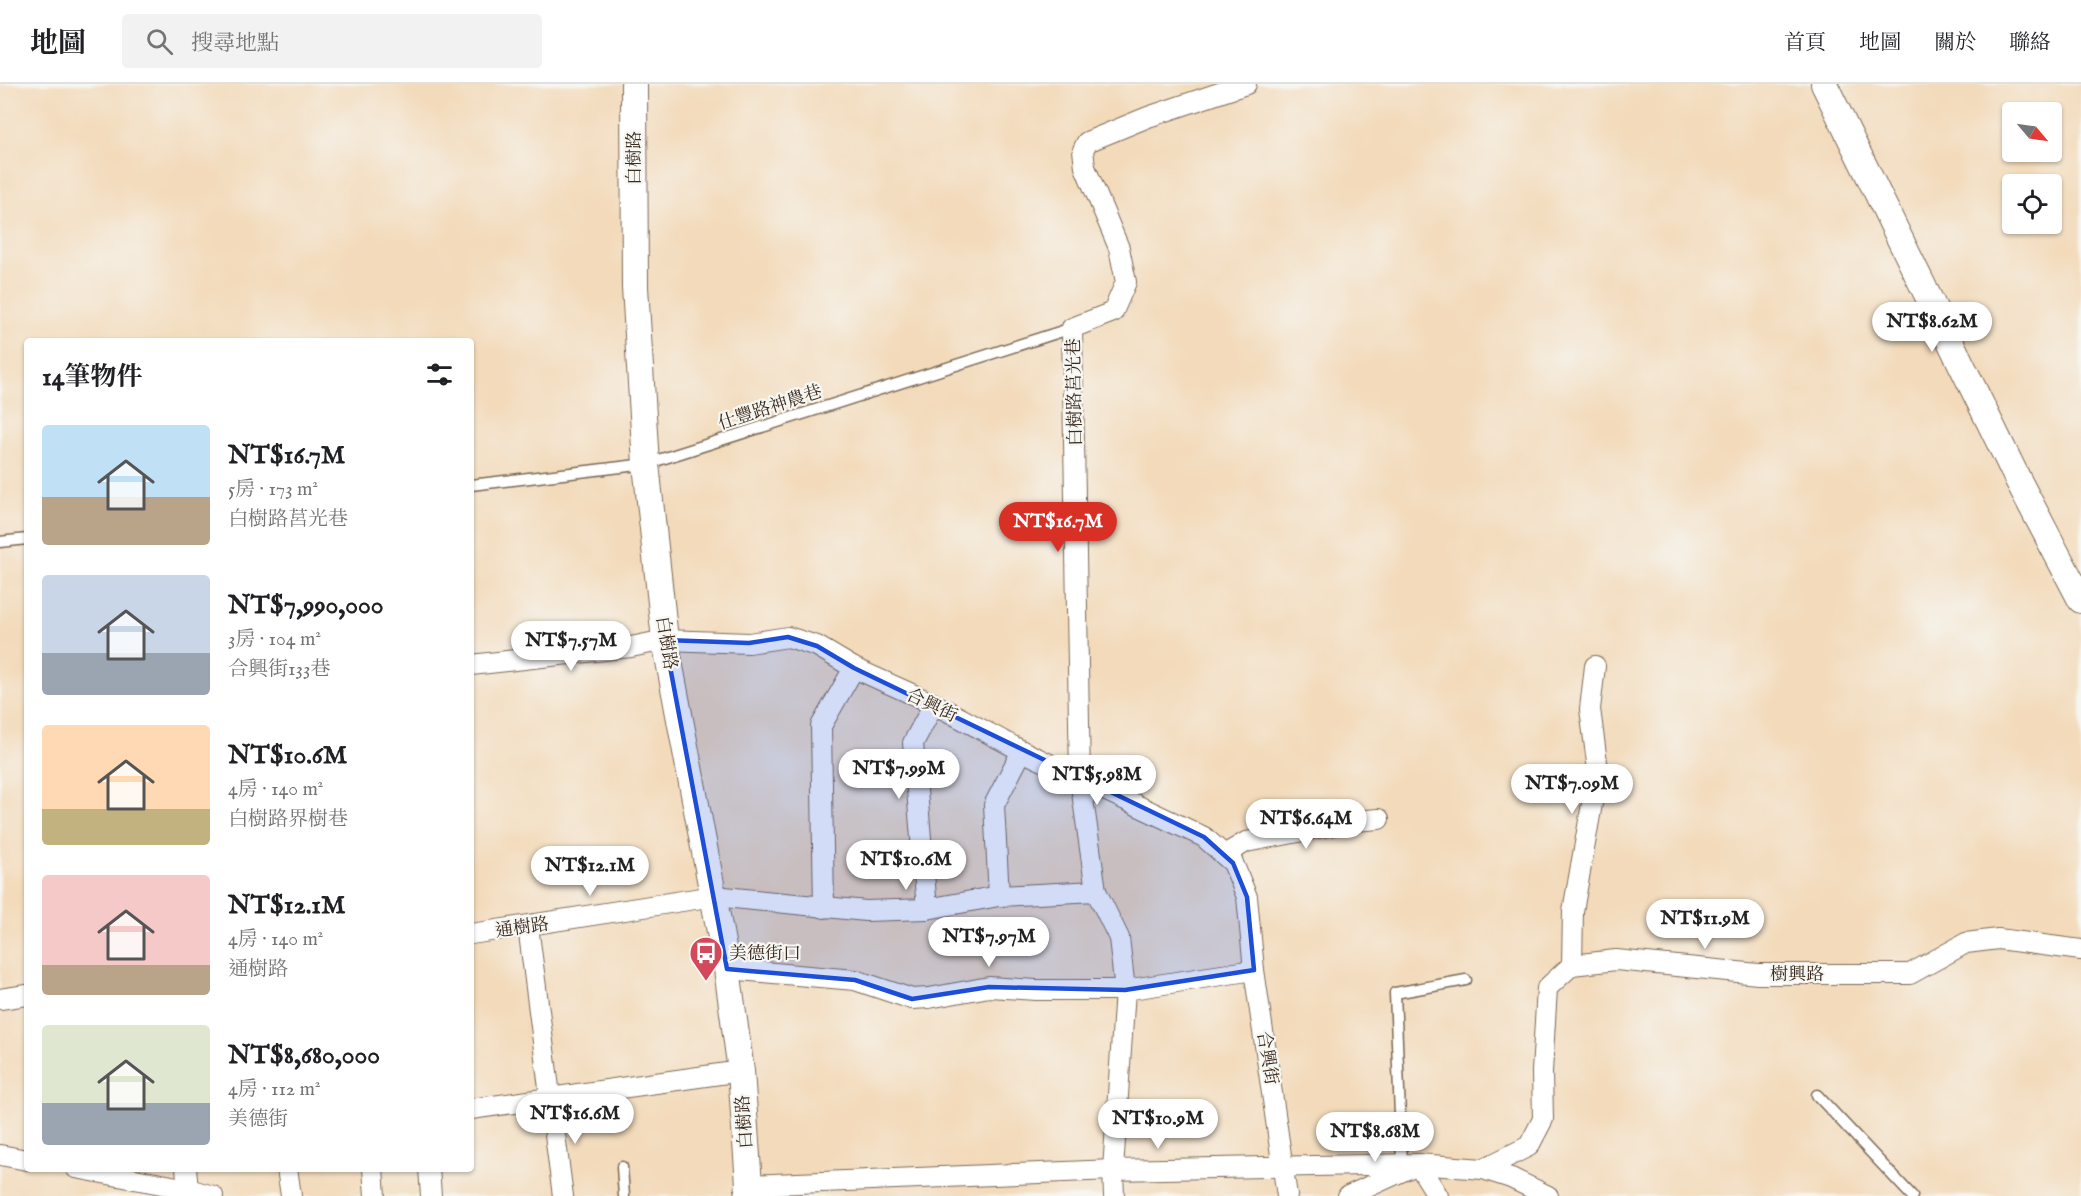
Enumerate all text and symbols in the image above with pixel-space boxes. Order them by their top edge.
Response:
search box [122,14,542,68]
icon: search [143,25,176,58]
text: 地圖 [30,27,86,62]
text: 搜尋地點 [191,30,279,58]
text: 首頁 [1784,30,1826,57]
text: 地圖 [1859,30,1901,57]
text: 關於 [1934,30,1976,57]
text: 聯絡 [2009,30,2051,57]
north arrow [2002,102,2062,162]
map controls [2002,102,2062,234]
street label: 白樹路 [624,131,647,185]
button: locate [2002,174,2062,234]
pin: NT$8.62M [1870,302,1994,353]
text: NT$8.62M [1886,309,1978,334]
street label: 白樹路莒光巷 [1063,338,1088,446]
icon: filters [423,358,456,391]
text: 14筆物件 [42,361,142,394]
street label: 仕豐路神農巷 [716,381,825,436]
text: NT$16.7M [228,439,345,472]
icon: home [90,449,162,521]
text: 5房 · 173 m² [228,477,318,502]
pin: NT$16.7M [996,502,1120,553]
text: 白樹路莒光巷 [228,507,348,532]
text: NT$16.7M [1013,509,1103,534]
text: NT$7,990,000 [228,589,384,622]
icon: home [90,599,162,671]
street label: 白樹路 [650,615,681,672]
pin: NT$7.57M [509,621,633,672]
text: 3房 · 104 m² [228,627,321,652]
text: NT$7.57M [525,628,617,653]
text: 合興街133巷 [228,657,330,682]
street label: 合興街 [902,684,961,729]
text: NT$10.6M [228,739,347,772]
icon: home [90,749,162,821]
pin: NT$7.99M [837,749,961,800]
pin: NT$5.98M [1035,755,1159,806]
text: NT$7.99M [853,756,945,781]
text: NT$5.98M [1052,762,1142,787]
pin: NT$7.09M [1510,764,1634,815]
text: NT$7.09M [1525,771,1619,796]
text: 4房 · 140 m² [228,777,323,802]
pin: NT$6.64M [1244,799,1368,850]
text: NT$6.64M [1260,806,1352,831]
text: 白樹路界樹巷 [228,807,348,832]
pin: NT$10.6M [844,840,968,891]
pin: NT$12.1M [528,846,652,897]
text: NT$10.6M [860,847,952,872]
text: NT$12.1M [545,853,635,878]
text: NT$12.1M [228,889,345,922]
icon: home [90,899,162,971]
pin: NT$11.9M [1643,899,1767,950]
text: NT$11.9M [1660,906,1750,931]
street label: 通樹路 [494,913,551,944]
pin: NT$7.97M [927,917,1051,968]
text: NT$7.97M [942,924,1036,949]
text: 4房 · 140 m² [228,927,323,952]
bus stop icon: 美德街口 [688,935,724,982]
place label: 美德街口 [729,943,801,966]
text: 通樹路 [228,957,288,982]
street label: 樹興路 [1770,964,1824,987]
street label: 合興街 [1251,1030,1282,1087]
text: NT$8,680,000 [228,1039,380,1072]
icon: home [90,1049,162,1121]
text: 4房 · 112 m² [228,1077,321,1102]
pin: NT$16.6M [513,1094,637,1145]
street label: 白樹路 [732,1094,759,1150]
pin: NT$10.9M [1096,1099,1220,1150]
text: NT$16.6M [530,1101,620,1126]
text: NT$10.9M [1112,1106,1204,1131]
text: 美德街 [228,1107,288,1132]
pin: NT$8.68M [1313,1112,1437,1163]
text: NT$8.68M [1330,1119,1420,1144]

